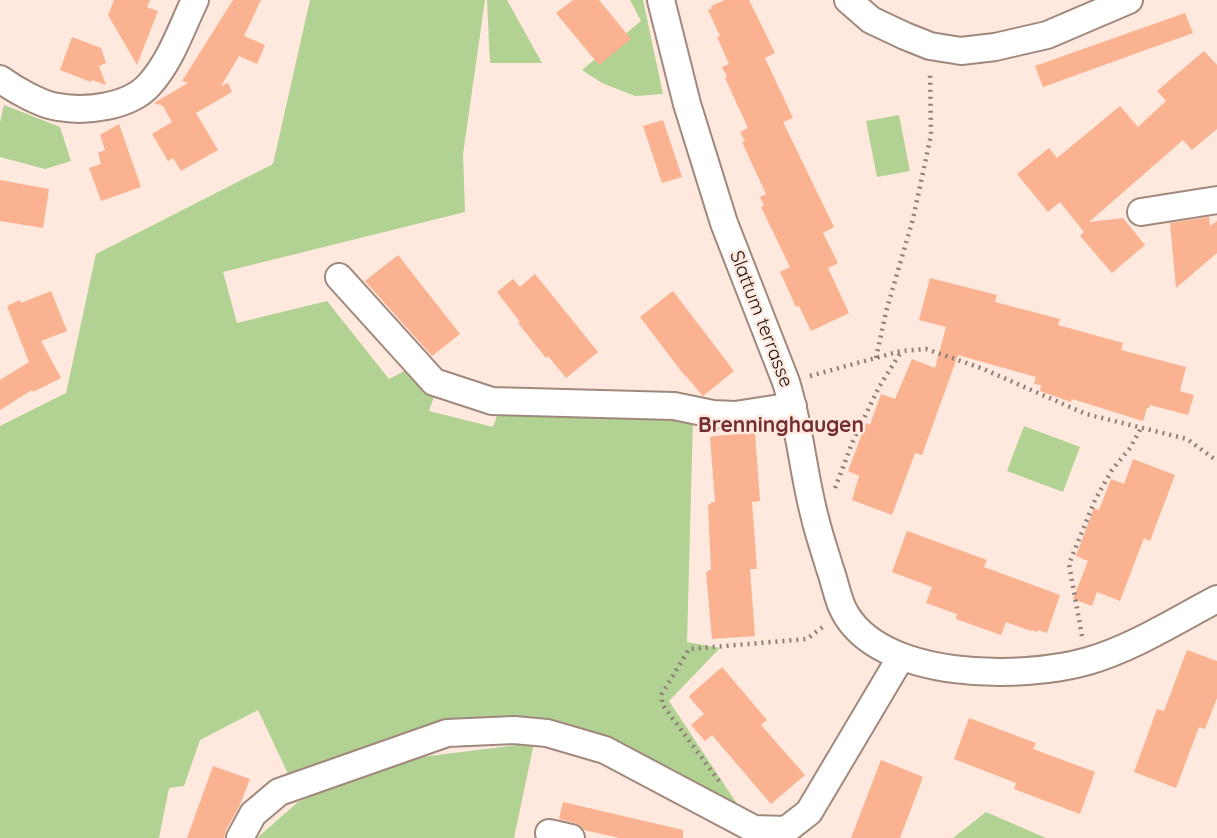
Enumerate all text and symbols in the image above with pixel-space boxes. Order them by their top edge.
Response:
street label: Slattum terrasse [724,248,798,390]
district label: Brenninghaugen [698,413,864,439]

